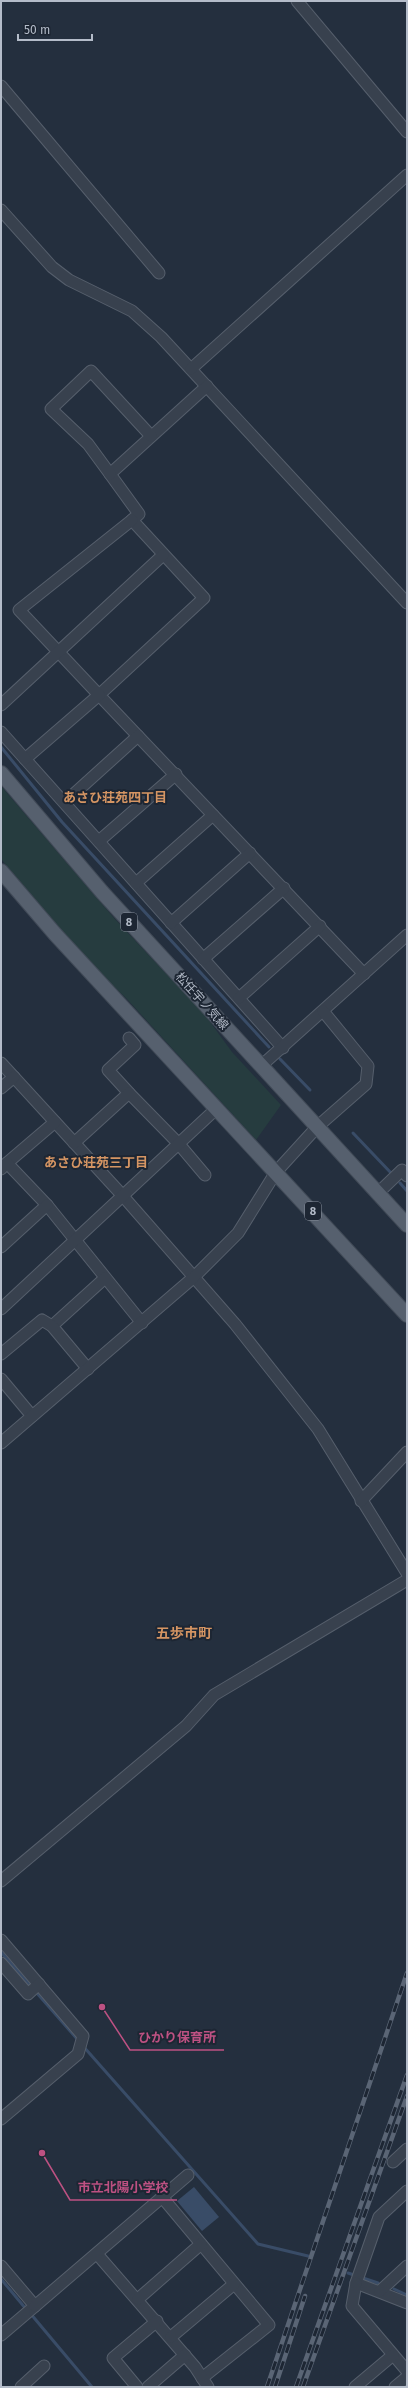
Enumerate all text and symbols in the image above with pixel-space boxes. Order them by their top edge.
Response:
scale bar [18,16,92,42]
text: 50 m [24,23,50,37]
district label: あさひ荘苑四丁目 [63,790,167,805]
road number: 8 [121,913,137,931]
street label: 松任宇ノ気線 [173,970,231,1032]
district label: あさひ荘苑三丁目 [44,1155,148,1170]
road number: 8 [305,1202,321,1220]
district label: 五歩市町 [156,1625,212,1642]
callout: ひかり保育所 [130,2025,224,2050]
text: ひかり保育所 [138,2030,216,2045]
callout: 市立北陽小学校 [70,2175,177,2200]
text: 市立北陽小学校 [77,2180,169,2195]

